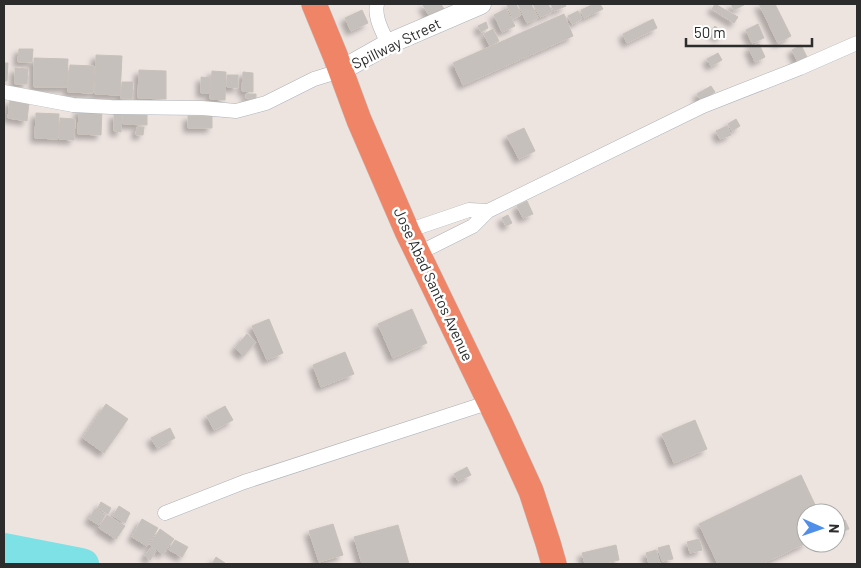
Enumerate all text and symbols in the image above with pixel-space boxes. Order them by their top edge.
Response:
street label: Spillway Street [349,14,443,72]
scale bar [686,15,812,47]
text: 50 m [694,23,726,41]
street label: Jose Abad Santos Avenue [391,205,477,363]
north arrow [796,503,846,553]
text: N [826,524,843,533]

